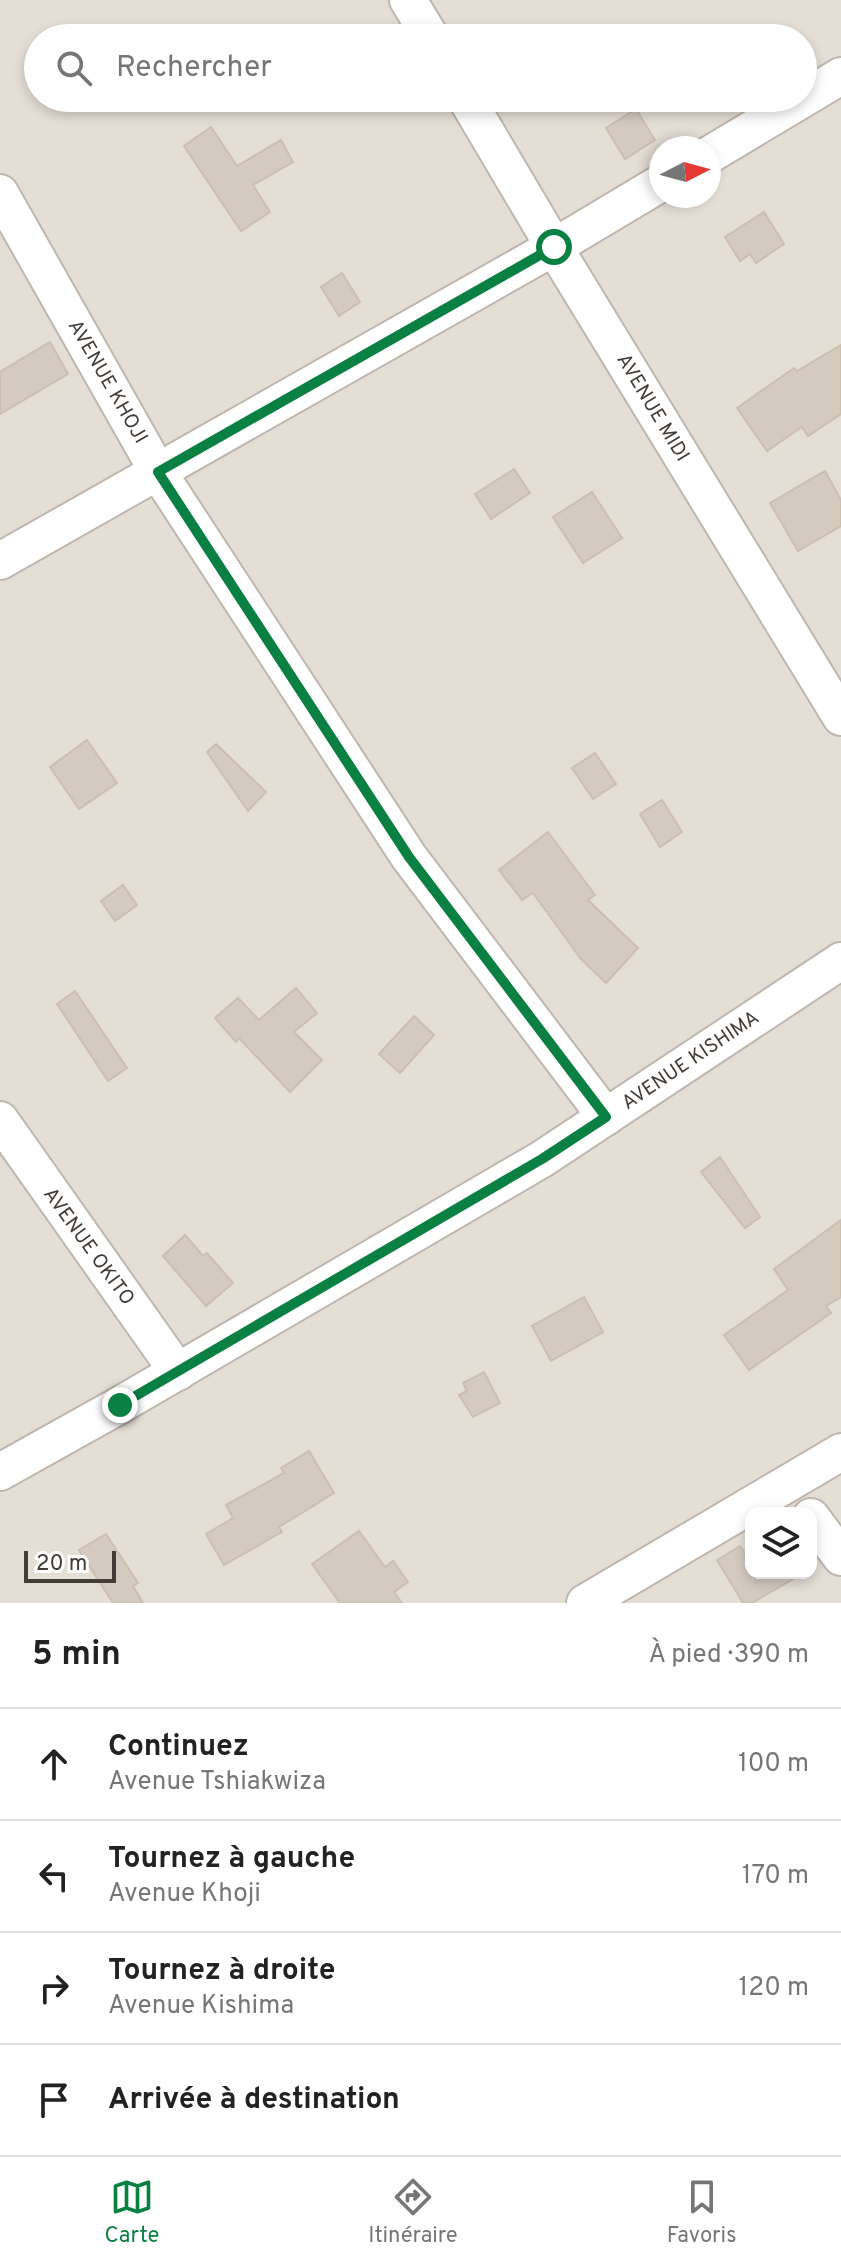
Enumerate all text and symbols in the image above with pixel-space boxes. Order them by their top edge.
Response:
search box [24,24,817,112]
icon: search [52,46,96,90]
text: Rechercher [116,50,272,87]
north arrow [649,136,721,208]
route start [536,229,572,265]
street label: AVENUE KHOJI [61,315,153,449]
street label: AVENUE MIDI [610,349,694,467]
street label: AVENUE KISHIMA [617,1005,765,1117]
street label: AVENUE OKITO [36,1183,140,1311]
route end [102,1387,138,1423]
map controls [745,1507,817,1579]
button: layers [745,1507,817,1579]
scale bar [24,1547,116,1583]
text: 20 m [36,1551,87,1578]
text: 5 min [32,1634,121,1677]
text: À pied · 390 m [648,1639,809,1672]
text: Continuez [108,1729,249,1766]
icon: ahead [32,1742,76,1786]
text: 100 m [738,1748,809,1781]
text: Avenue Tshiakwiza [108,1766,326,1799]
text: Tournez à gauche [108,1841,355,1878]
icon: left [32,1854,76,1898]
text: 170 m [742,1860,809,1893]
text: Avenue Khoji [108,1878,261,1911]
text: Tournez à droite [108,1953,336,1990]
icon: right [32,1966,76,2010]
text: 120 m [739,1972,809,2005]
text: Avenue Kishima [108,1990,294,2023]
icon: arrive [32,2078,76,2122]
text: Arrivée à destination [108,2082,400,2119]
tab: Carte [104,2175,159,2250]
tab: Itinéraire [368,2175,458,2250]
tab: Favoris [667,2175,736,2250]

